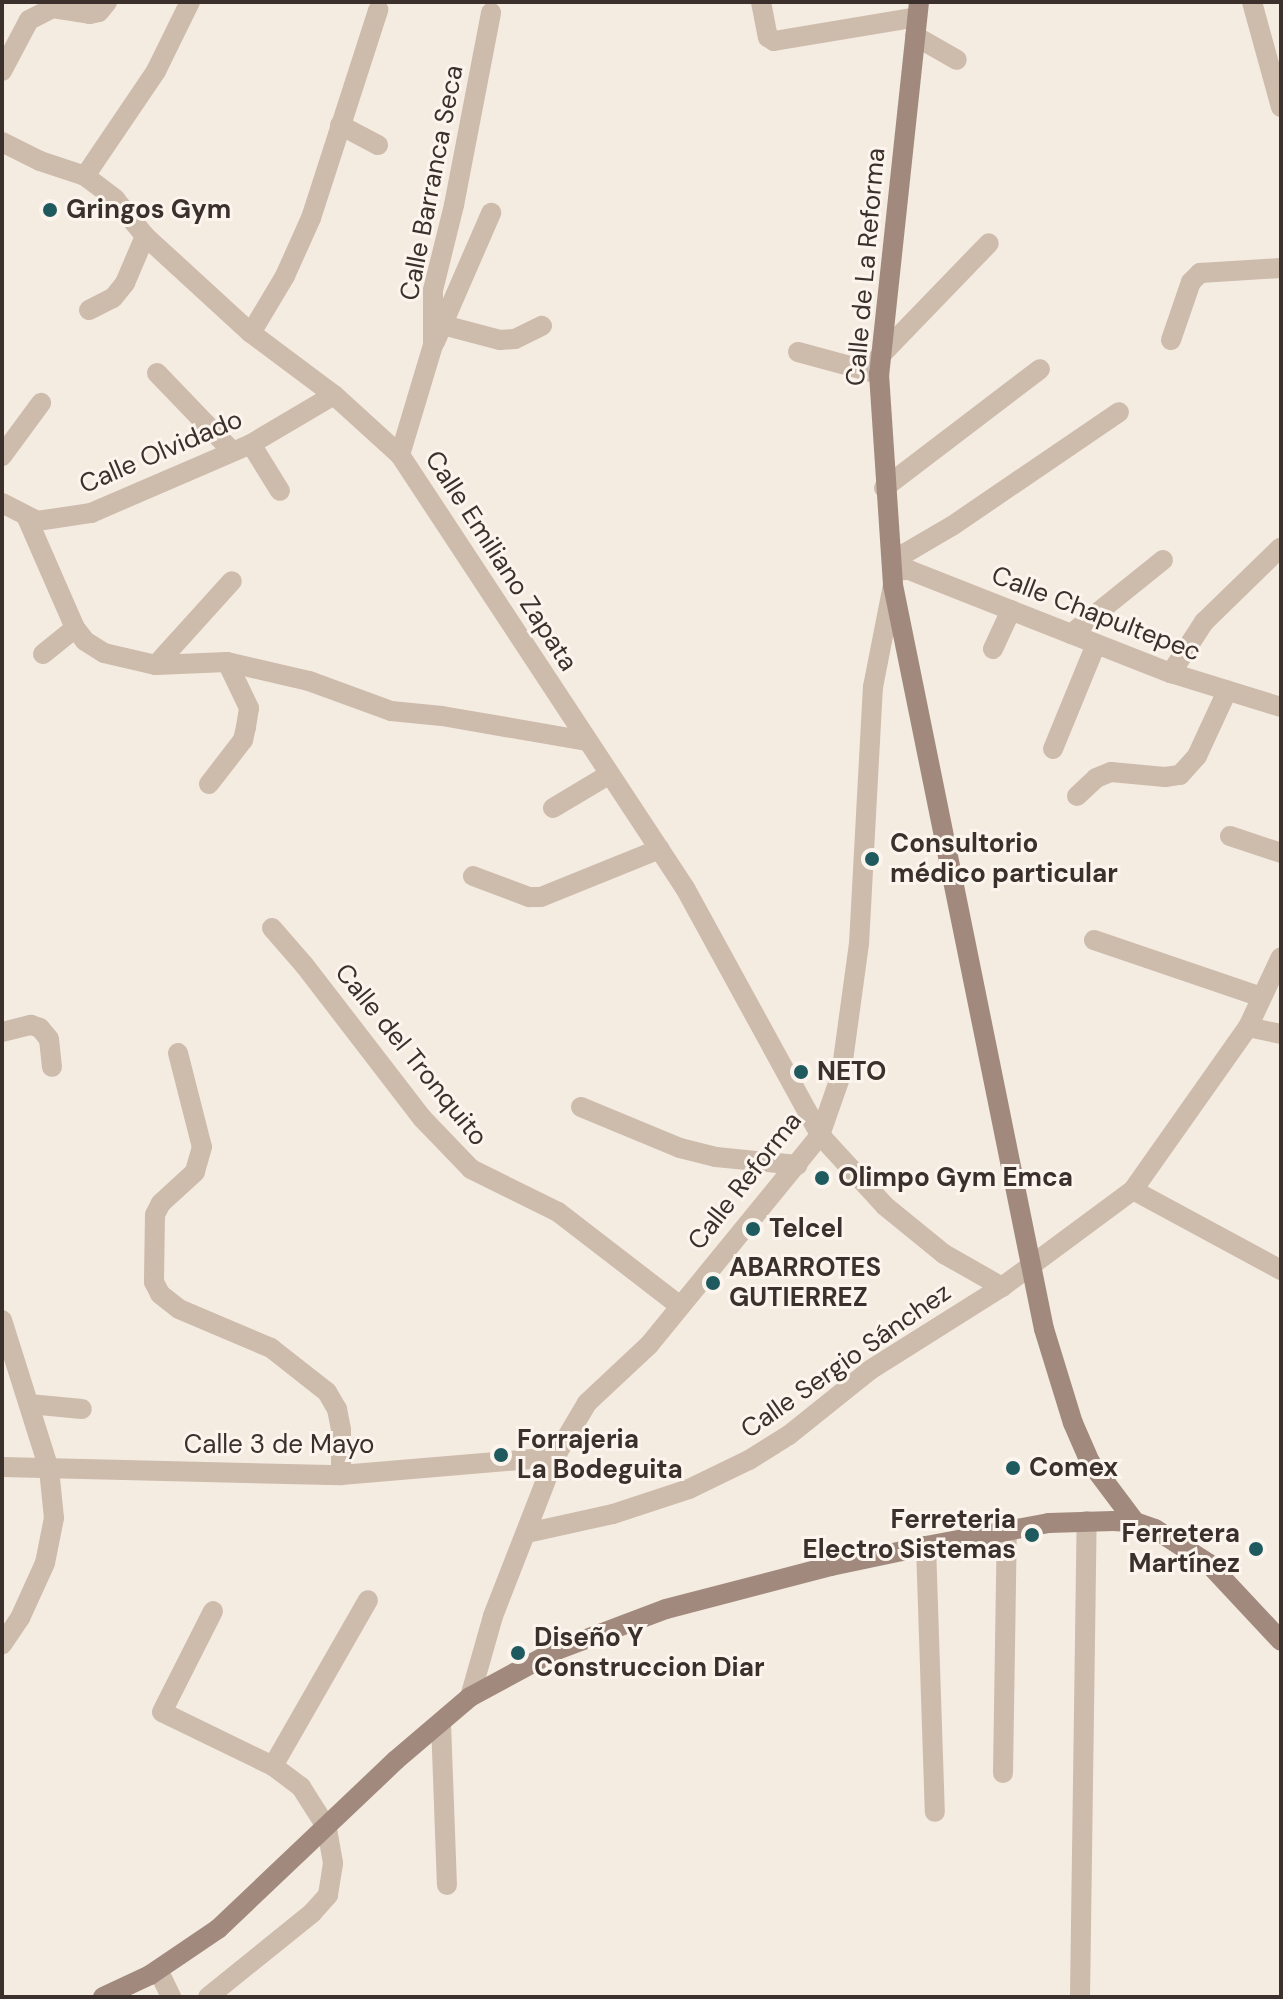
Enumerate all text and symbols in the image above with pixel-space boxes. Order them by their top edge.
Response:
street label: Calle Barranca Seca [394,63,470,303]
street label: Calle de La Reforma [840,147,892,387]
place label: Gringos Gym [66,194,231,226]
marker: Gringos Gym [41,201,59,219]
street label: Calle Olvidado [75,404,247,500]
street label: Calle Emiliano Zapata [418,445,584,677]
street label: Calle Chapultepec [987,560,1205,668]
place label: Consultorio médico particular [890,828,1118,890]
marker: Consultorio médico particular [861,848,883,870]
street label: Calle del Tronquito [328,958,494,1152]
place label: NETO [817,1056,886,1088]
marker: NETO [792,1063,810,1081]
street label: Calle Reforma [682,1106,808,1256]
place label: Olimpo Gym Emca [838,1162,1073,1194]
marker: Olimpo Gym Emca [813,1169,831,1187]
place label: Telcel [769,1213,843,1245]
marker: Telcel [744,1220,762,1238]
place label: ABARROTES GUTIERREZ [729,1252,881,1314]
marker: ABARROTES GUTIERREZ [704,1274,722,1292]
street label: Calle Sergio Sánchez [735,1277,957,1445]
place label: Forrajeria La Bodeguita [517,1424,683,1486]
street label: Calle 3 de Mayo [184,1429,374,1461]
marker: Forrajeria La Bodeguita [492,1446,510,1464]
place label: Comex [1029,1452,1118,1484]
marker: Comex [1004,1459,1022,1477]
place label: Ferreteria Electro Sistemas [803,1504,1016,1566]
place label: Ferretera Martínez [1122,1518,1240,1580]
marker: Ferreteria Electro Sistemas [1023,1526,1041,1544]
marker: Ferretera Martínez [1247,1540,1265,1558]
place label: Diseño Y Construccion Diar [534,1622,765,1684]
marker: Diseño Y Construccion Diar [509,1644,527,1662]

